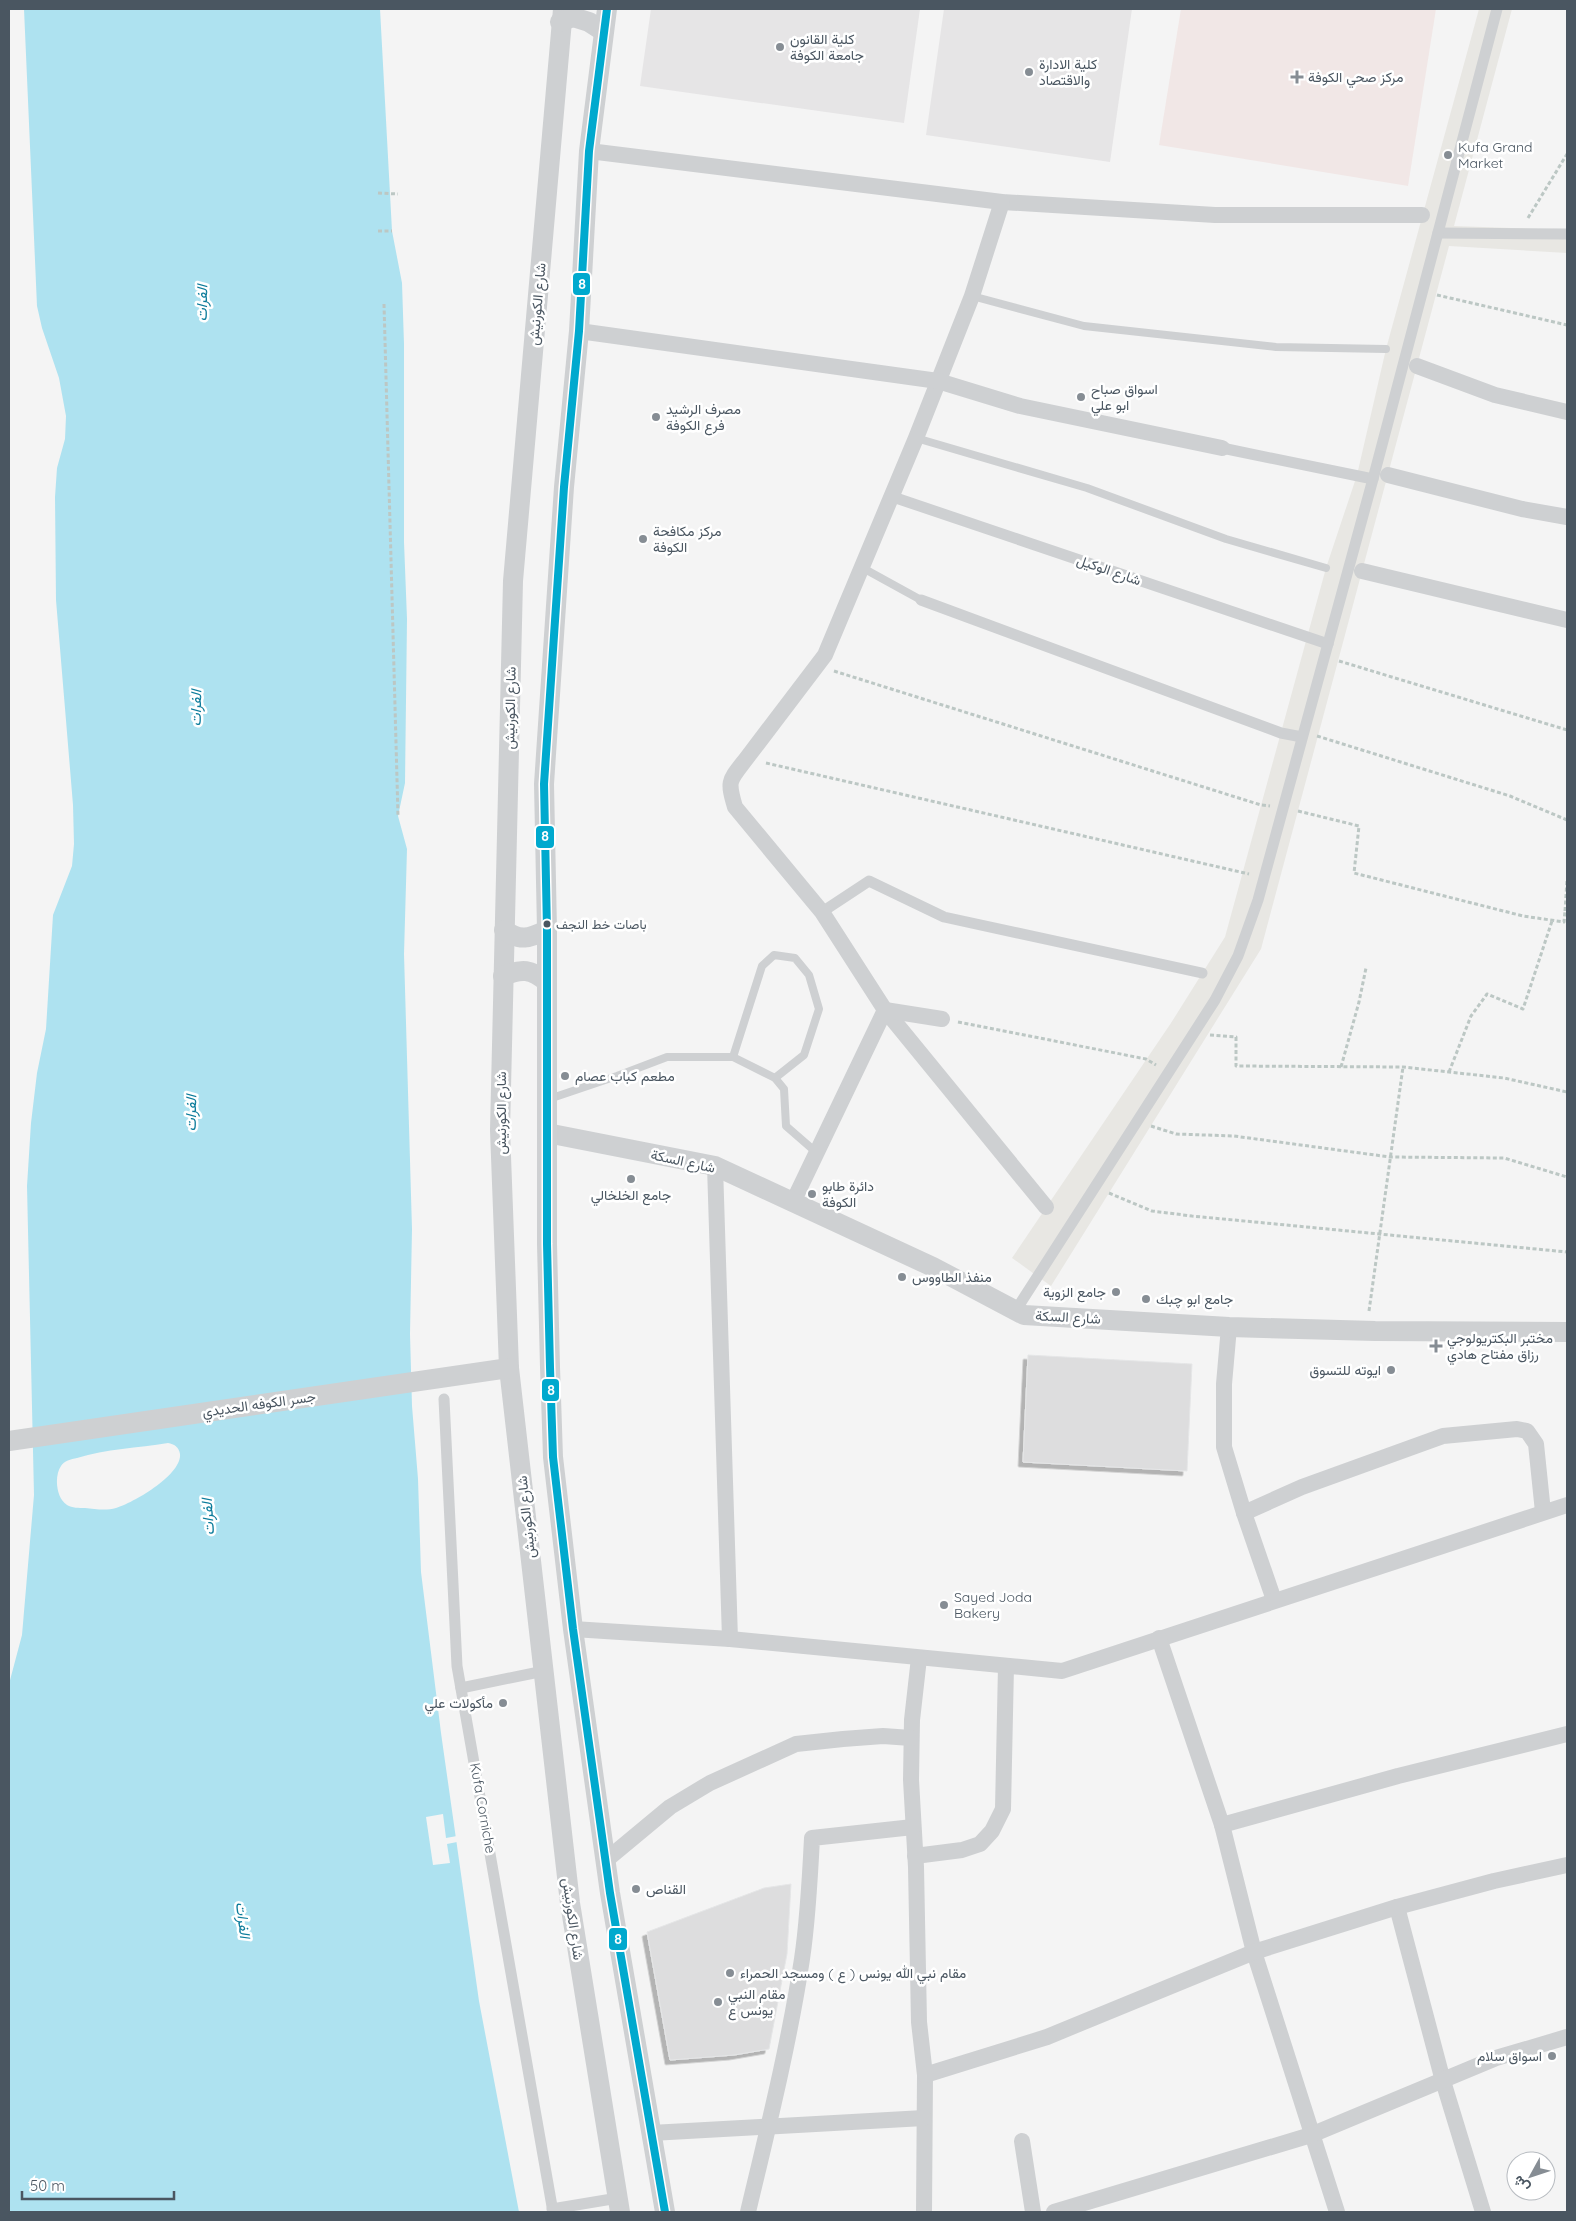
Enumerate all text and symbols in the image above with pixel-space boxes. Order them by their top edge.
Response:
place label: كلية القانون جامعة الكوفة [790,30,864,64]
marker: كلية القانون جامعة الكوفة [774,41,786,53]
place label: كلية الادارة والاقتصاد [1039,55,1097,89]
marker: كلية الادارة والاقتصاد [1023,66,1035,78]
place label: مركز صحي الكوفة [1308,68,1404,89]
marker: مركز صحي الكوفة [1290,70,1304,84]
place label: Kufa Grand Market [1458,138,1533,172]
marker: Kufa Grand Market [1442,149,1454,161]
street label: شارع الكورنيش [524,262,552,346]
line badge: 8 [572,272,591,296]
text: 8 [578,275,586,293]
water label: الفرات [192,283,211,321]
place label: اسواق صباح ابو علي [1091,380,1158,417]
marker: اسواق صباح ابو علي [1075,391,1087,403]
place label: مصرف الرشيد فرع الكوفة [666,400,741,436]
marker: مصرف الرشيد فرع الكوفة [650,411,662,423]
place label: مركز مكافحة الكوفة [653,522,722,556]
marker: مركز مكافحة الكوفة [637,533,649,545]
street label: شارع الوكيل [1074,551,1143,591]
street label: شارع الكورنيش [500,666,522,750]
water label: الفرات [186,688,205,726]
line badge: 8 [535,825,555,849]
text: 8 [541,827,549,845]
place label: باصات خط النجف [556,916,647,932]
marker: باصات خط النجف [542,919,552,929]
place label: مطعم كباب عصام [575,1067,675,1085]
marker: مطعم كباب عصام [559,1070,571,1082]
street label: شارع الكورنيش [492,1072,512,1154]
water label: الفرات [181,1093,200,1131]
street label: شارع السكة [649,1145,717,1179]
marker: جامع الخلخالي [625,1173,637,1185]
place label: دائرة طابو الكوفة [822,1177,874,1211]
place label: جامع الخلخالي [591,1186,671,1207]
marker: دائرة طابو الكوفة [806,1188,818,1200]
place label: منفذ الطاووس [912,1268,992,1286]
marker: منفذ الطاووس [896,1271,908,1283]
place label: جامع الزوية [1043,1283,1106,1303]
marker: جامع الزوية [1110,1286,1122,1298]
place label: جامع ابو چبك [1156,1290,1233,1310]
marker: جامع ابو چبك [1140,1293,1152,1305]
street label: شارع السكة [1035,1306,1101,1330]
place label: مختبر البكتريولوجي رزاق مفتاح هادي [1447,1329,1553,1366]
marker: مختبر البكتريولوجي رزاق مفتاح هادي [1429,1339,1443,1353]
place label: ايوته للتسوق [1309,1361,1381,1379]
marker: ايوته للتسوق [1385,1364,1397,1376]
line badge: 8 [541,1378,560,1402]
text: 8 [547,1381,555,1399]
street label: جسر الکوفه الحديدي [201,1387,317,1424]
street label: شارع الكورنيش [513,1475,541,1559]
water label: الفرات [197,1497,218,1536]
place label: Sayed Joda Bakery [954,1588,1032,1622]
marker: Sayed Joda Bakery [938,1599,950,1611]
place label: مأكولات علي [425,1694,493,1715]
marker: مأكولات علي [497,1697,509,1709]
street label: Kufa Corniche [466,1761,500,1855]
street label: شارع الكورنيش [556,1877,588,1962]
place label: القناص [646,1880,686,1898]
marker: القناص [630,1883,642,1895]
water label: الفرات [232,1901,255,1941]
line badge: 8 [608,1927,628,1951]
text: 8 [614,1930,622,1948]
place label: مقام نبي الله يونس ( ع ) ومسجد الحمراء [740,1964,966,1985]
marker: مقام نبي الله يونس ( ع ) ومسجد الحمراء [724,1967,736,1979]
place label: مقام النبي يونس ع [728,1985,785,2021]
marker: مقام النبي يونس ع [712,1996,724,2008]
place label: اسواق سلام [1477,2047,1542,2065]
marker: اسواق سلام [1546,2050,1558,2062]
north arrow [1506,2151,1556,2201]
scale bar [22,2168,175,2200]
text: ش [1509,2172,1533,2197]
text: 50 m [30,2176,65,2195]

